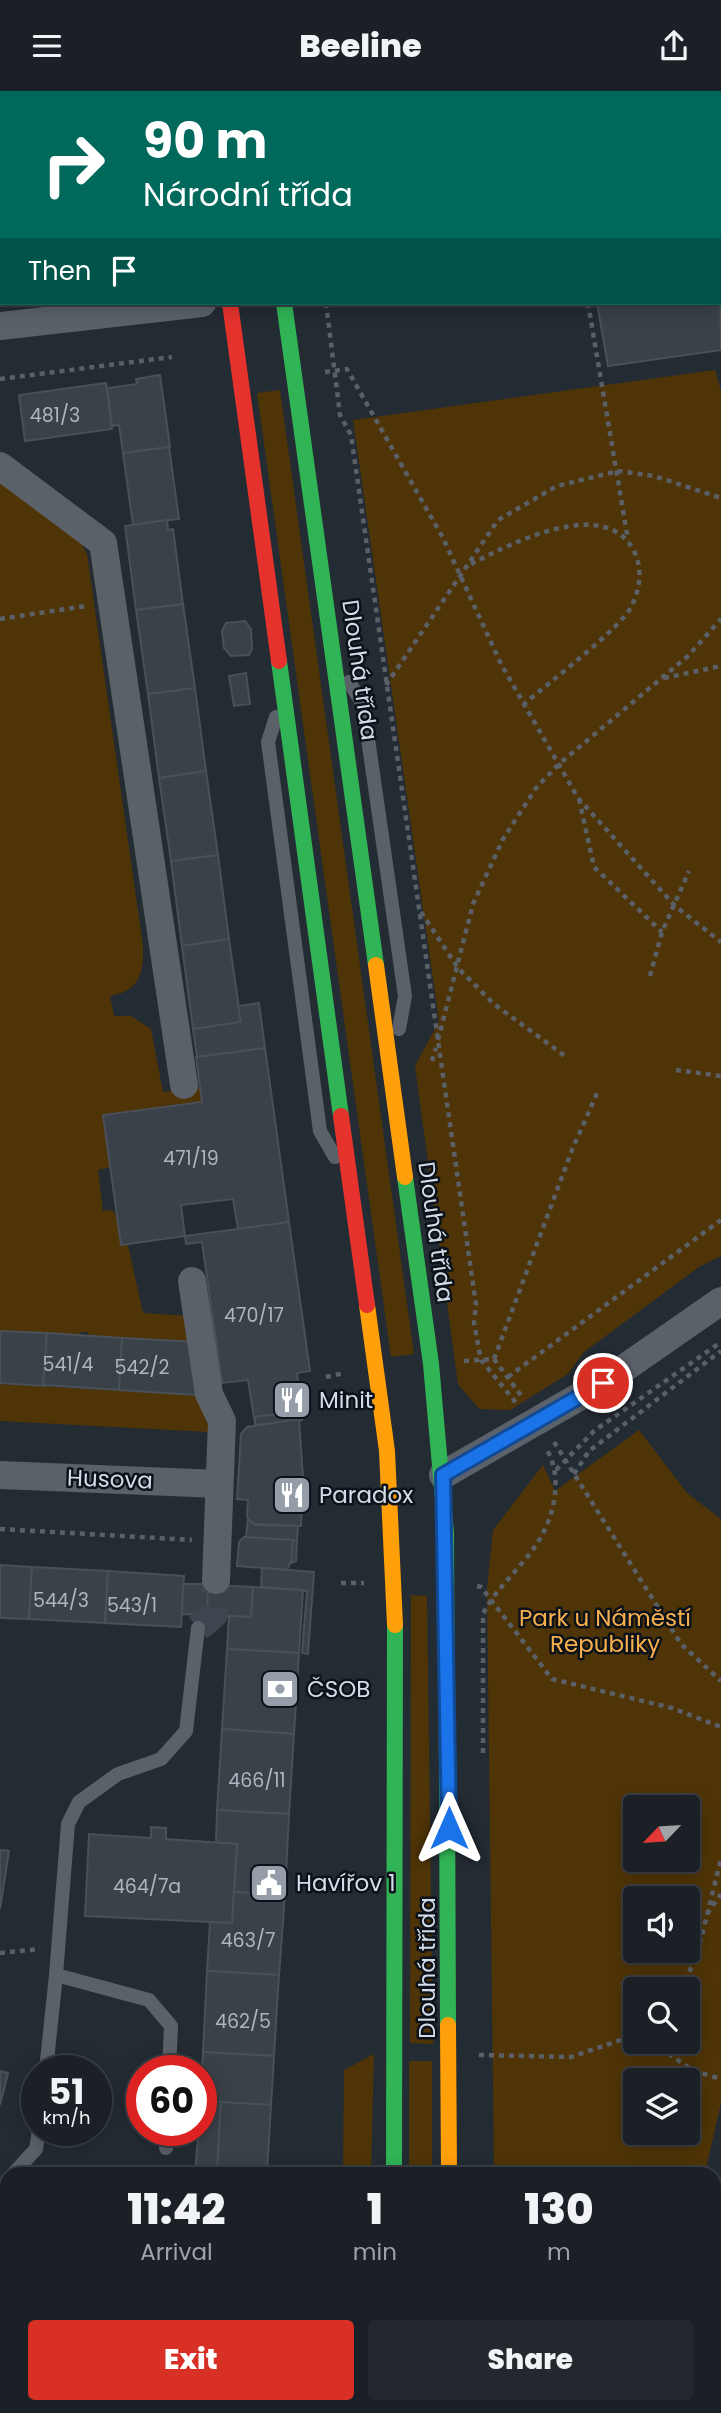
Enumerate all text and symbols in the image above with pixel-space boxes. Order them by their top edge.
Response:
text: Beeline [299,23,422,68]
icon: menu [28,27,66,65]
icon: share [655,27,693,65]
text: 90 m [143,107,267,175]
icon: right [28,119,119,210]
text: Národní třída [143,172,353,217]
icon: arrive [105,252,143,290]
text: Then [28,253,91,289]
house number: 481/3 [30,402,80,429]
street label: Dlouhá třída [334,598,386,742]
house number: 471/19 [163,1145,219,1172]
street label: Dlouhá třída [410,1160,462,1304]
house number: 470/17 [224,1302,284,1329]
house number: 541/4 [43,1351,94,1378]
pin [573,1353,633,1413]
house number: 542/2 [115,1354,169,1381]
icon: arrive [584,1364,622,1402]
restaurant icon: Minit [271,1379,313,1421]
place label: Minit [319,1384,373,1416]
street label: Husova [67,1462,153,1496]
restaurant icon: Paradox [271,1474,313,1516]
place label: Paradox [319,1479,413,1511]
house number: 544/3 [33,1587,89,1614]
house number: 543/1 [107,1592,157,1619]
park label: Park u Náměstí Republiky [519,1602,691,1660]
bank icon: ČSOB [259,1668,301,1710]
place label: ČSOB [307,1673,370,1705]
house number: 466/11 [228,1767,286,1794]
position arrow [412,1791,486,1865]
north arrow [623,1795,700,1873]
map controls [623,1795,700,2145]
public building icon: Havířov 1 [248,1862,290,1904]
place label: Havířov 1 [296,1867,396,1899]
house number: 464/7a [113,1873,181,1900]
button: sound [623,1886,700,1963]
street label: Dlouhá třída [411,1897,443,2039]
house number: 463/7 [221,1927,275,1954]
button: search [623,1977,700,2054]
house number: 462/5 [215,2008,271,2035]
speed limit sign: 60 [126,2055,217,2146]
text: 51 [49,2067,84,2116]
button: layers [623,2068,700,2145]
text: km/h [43,2105,90,2130]
text: 11:42 [127,2180,225,2239]
text: 1 [367,2180,383,2239]
text: 130 [524,2180,594,2239]
text: Arrival [140,2236,213,2268]
text: min [353,2236,397,2268]
text: m [547,2236,571,2268]
button: Exit [28,2320,354,2400]
button: Share [368,2320,693,2400]

